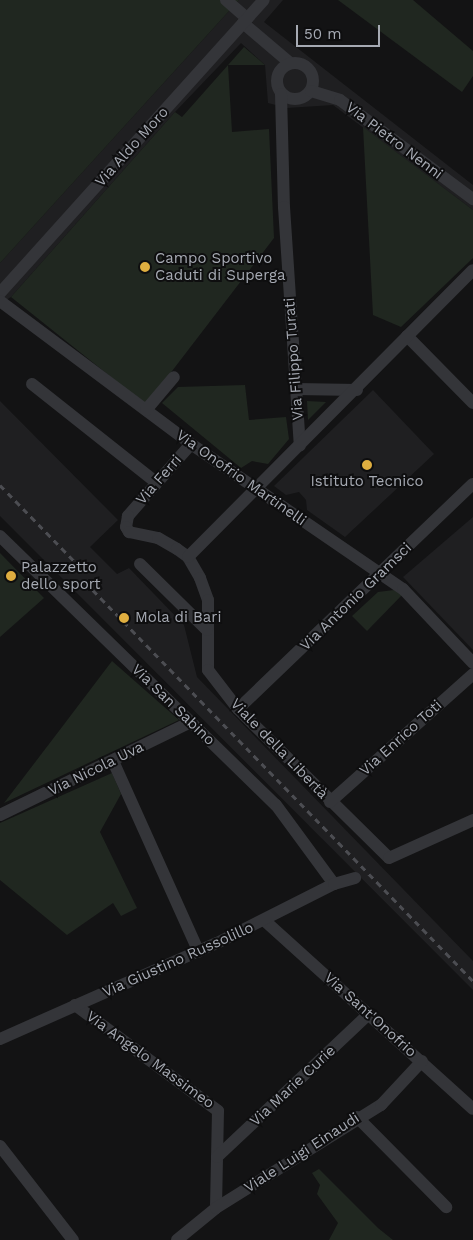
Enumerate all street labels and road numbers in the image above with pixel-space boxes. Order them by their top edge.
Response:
street label: Via Pietro Nenni [342,99,446,183]
street label: Via Aldo Moro [91,103,173,191]
street label: Via Filippo Turati [281,297,307,421]
street label: Via Onofrio Martinelli [172,426,310,530]
street label: Via Ferri [132,451,186,509]
street label: Via Antonio Gramsci [296,539,416,655]
street label: Via San Sabino [127,661,219,749]
street label: Viale della Libertà [226,695,332,803]
street label: Via Enrico Toti [356,696,446,780]
street label: Via Nicola Uva [45,738,147,800]
street label: Via Giustino Russolillo [100,918,256,1002]
street label: Via Sant'Onofrio [320,969,420,1061]
street label: Via Angelo Massimeo [82,1007,218,1113]
street label: Via Marie Curie [246,1042,340,1130]
street label: Viale Luigi Einaudi [241,1109,363,1197]

